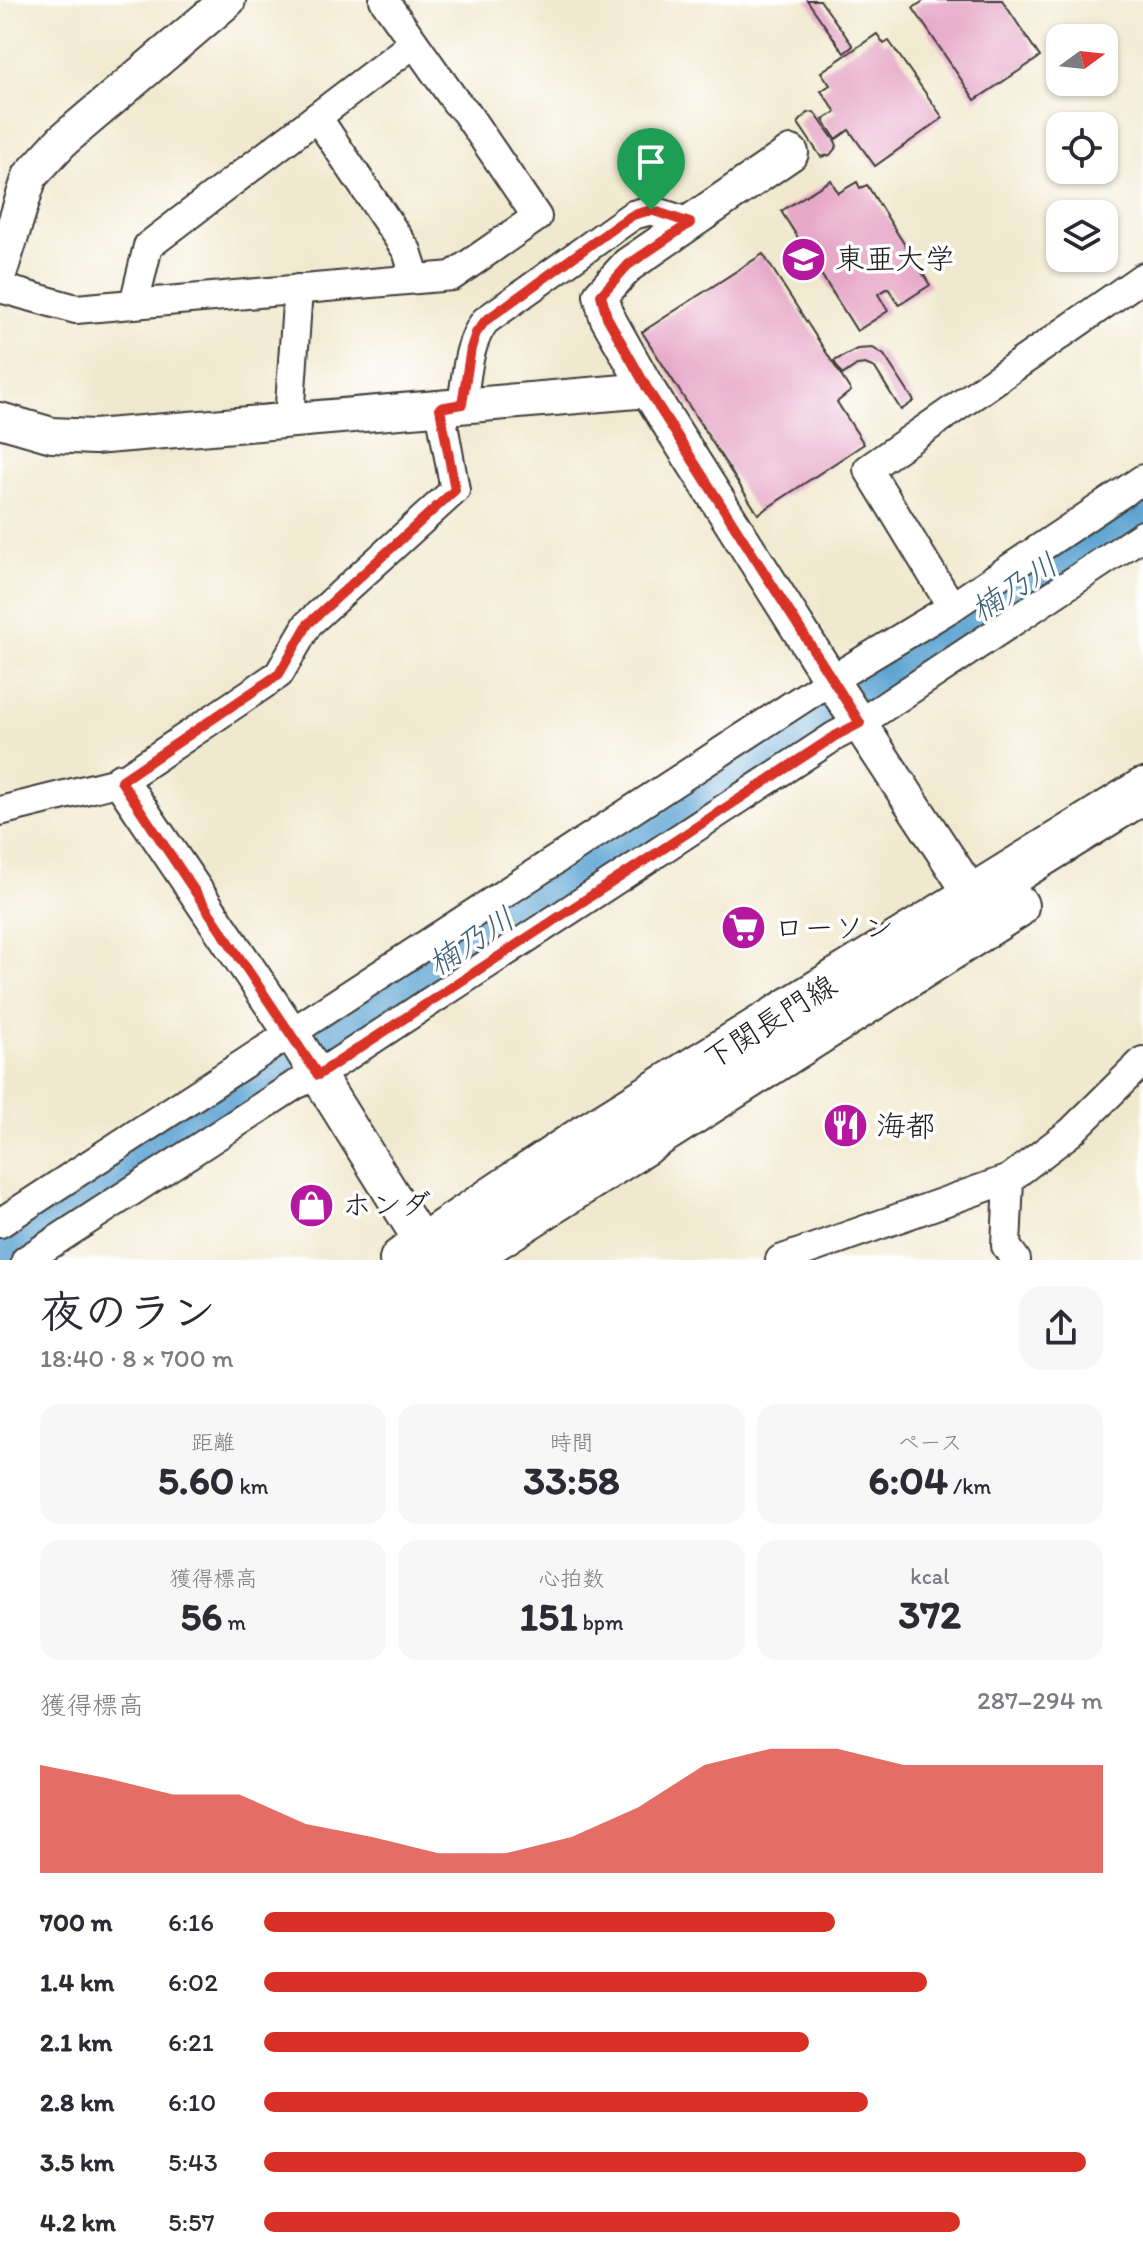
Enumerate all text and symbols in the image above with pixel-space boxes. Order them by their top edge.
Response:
north arrow [1046,24,1118,96]
map controls [1046,24,1118,272]
button: locate [1046,112,1118,184]
pin [617,128,685,210]
icon: arrive [629,140,673,184]
button: layers [1046,200,1118,272]
school or university icon: 東亜大学 [780,235,828,283]
place label: 東亜大学 [835,240,955,277]
water label: 楠乃川 [963,545,1065,629]
water label: 楠乃川 [420,899,522,983]
supermarket icon: ローソン [719,904,767,952]
place label: ローソン [774,909,894,946]
street label: 下関長門線 [696,966,843,1077]
restaurant icon: 海都 [821,1102,869,1150]
place label: 海都 [876,1107,936,1144]
shop icon: ホンダ [287,1181,335,1229]
place label: ホンダ [342,1186,431,1223]
text: 夜のラン [40,1285,216,1338]
button: share [1019,1286,1103,1370]
text: 18:40 · 8 × 700 m [40,1342,234,1374]
text: 距離 [191,1429,235,1456]
text: 時間 [549,1429,594,1456]
text: ペース [897,1429,962,1456]
text: 5.60 [158,1456,234,1504]
text: 33:58 [523,1456,620,1504]
text: 6:04 [868,1456,948,1504]
text: km [234,1473,269,1500]
text: /km [948,1473,991,1500]
text: kcal [910,1563,949,1590]
text: 獲得標高 [169,1565,257,1592]
text: 心拍数 [538,1565,605,1592]
text: 372 [898,1590,961,1638]
text: 56 [180,1592,223,1640]
text: 151 [520,1592,578,1640]
text: m [223,1609,246,1636]
text: bpm [578,1609,623,1636]
text: 287–294 m [977,1684,1103,1716]
text: 獲得標高 [40,1689,144,1721]
text: 700 m [40,1906,113,1938]
text: 6:16 [168,1906,214,1938]
text: 1.4 km [40,1966,114,1998]
text: 6:02 [168,1966,218,1998]
text: 2.1 km [40,2026,112,2058]
text: 6:21 [168,2026,214,2058]
text: 2.8 km [40,2086,115,2118]
text: 6:10 [168,2086,216,2118]
text: 3.5 km [40,2146,114,2178]
text: 5:43 [168,2146,218,2178]
text: 4.2 km [40,2206,116,2238]
text: 5:57 [168,2206,215,2238]

